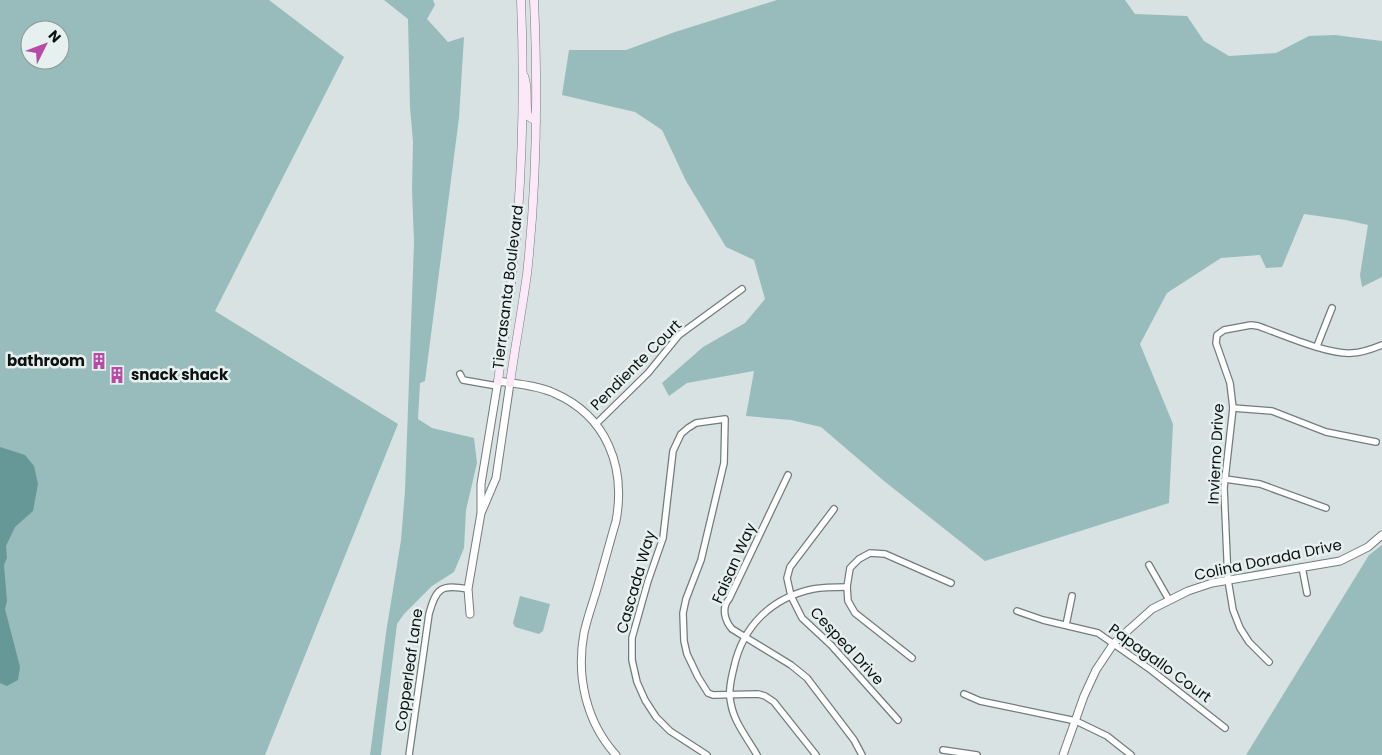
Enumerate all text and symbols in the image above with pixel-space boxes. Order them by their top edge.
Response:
north arrow [20,20,70,70]
text: N [44,26,66,47]
street label: Tierrasanta Boulevard [487,204,528,370]
street label: Pendiente Court [585,314,686,415]
place label: bathroom [7,350,85,371]
building icon: bathroom [89,351,109,371]
place label: snack shack [131,364,229,385]
building icon: snack shack [107,365,127,385]
street label: Invierno Drive [1202,403,1229,505]
street label: Faisan Way [706,519,761,606]
street label: Cascada Way [611,527,660,636]
street label: Colina Dorada Drive [1192,534,1344,585]
street label: Cesped Drive [806,602,889,689]
street label: Copperleaf Lane [389,607,428,733]
street label: Papagallo Court [1105,618,1216,707]

